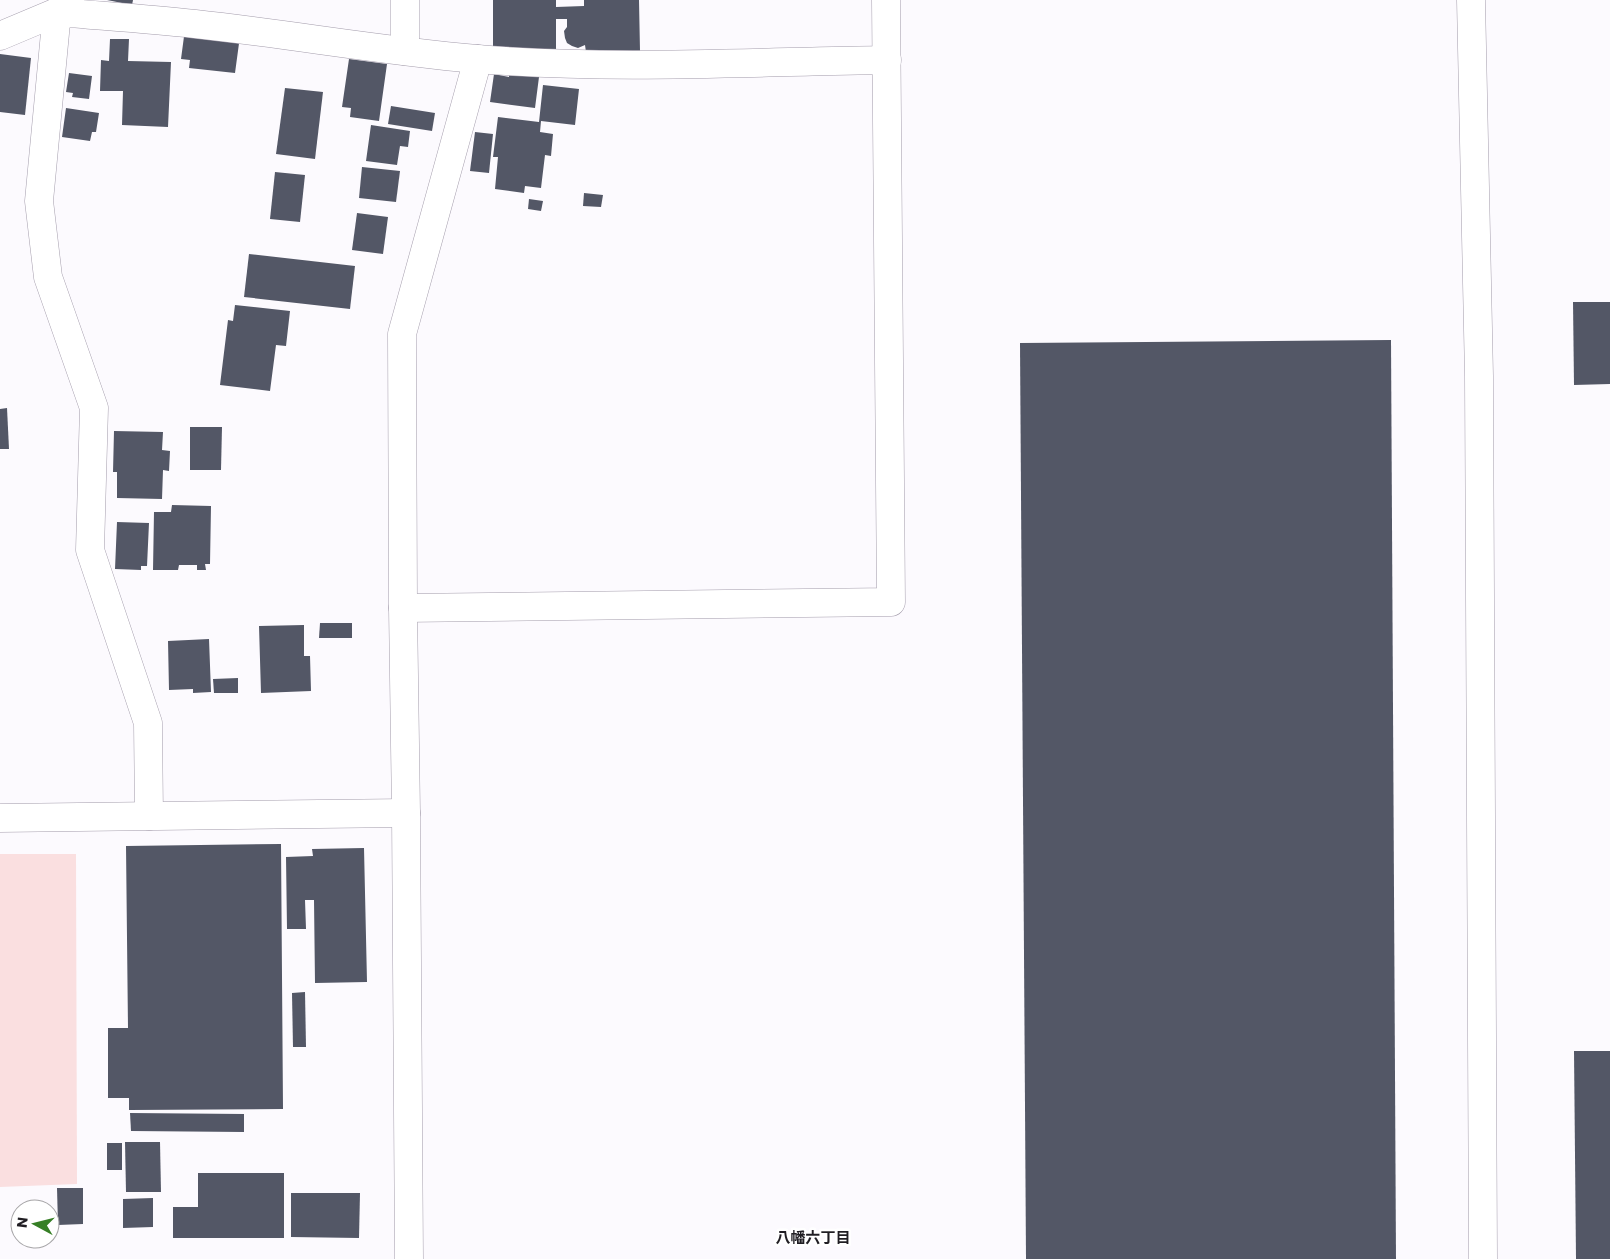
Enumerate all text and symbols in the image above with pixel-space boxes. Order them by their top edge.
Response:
north arrow [10,1199,60,1249]
text: N [12,1216,33,1229]
district label: 八幡六丁目 [775,1227,851,1248]

